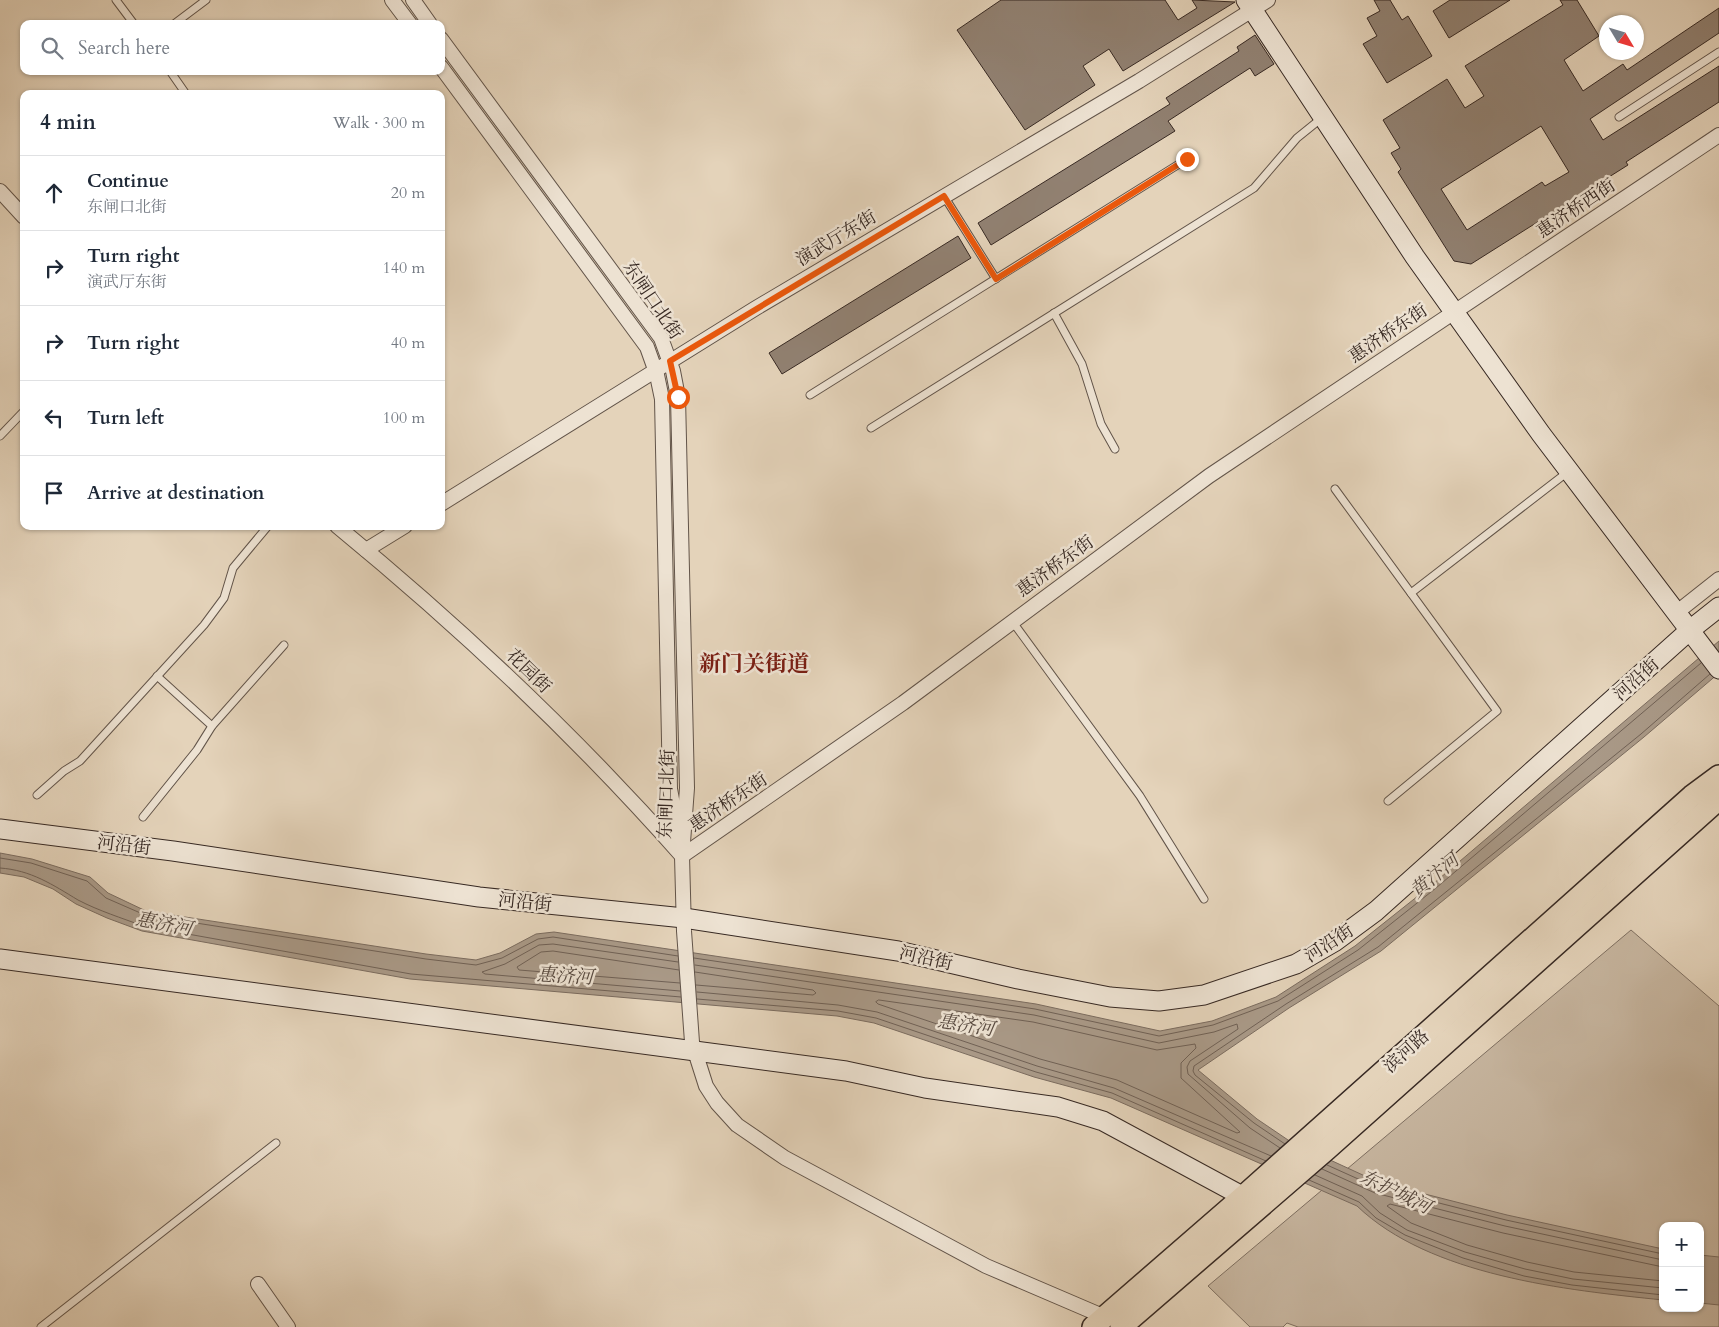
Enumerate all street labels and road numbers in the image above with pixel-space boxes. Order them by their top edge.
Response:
street label: 惠济桥西街 [1532,173,1621,244]
street label: 演武厅东街 [791,205,881,272]
street label: 东闸口北街 [617,256,688,345]
street label: 惠济桥东街 [1344,298,1433,369]
street label: 惠济桥东街 [1012,530,1099,603]
street label: 花园街 [501,644,557,699]
street label: 河沿街 [1608,652,1665,707]
street label: 东闸口北街 [652,749,681,839]
street label: 惠济桥东街 [684,767,773,838]
street label: 河沿街 [96,830,152,861]
street label: 河沿街 [497,887,553,918]
street label: 河沿街 [1300,918,1359,969]
street label: 河沿街 [897,940,955,977]
street label: 滨河路 [1378,1024,1435,1079]

